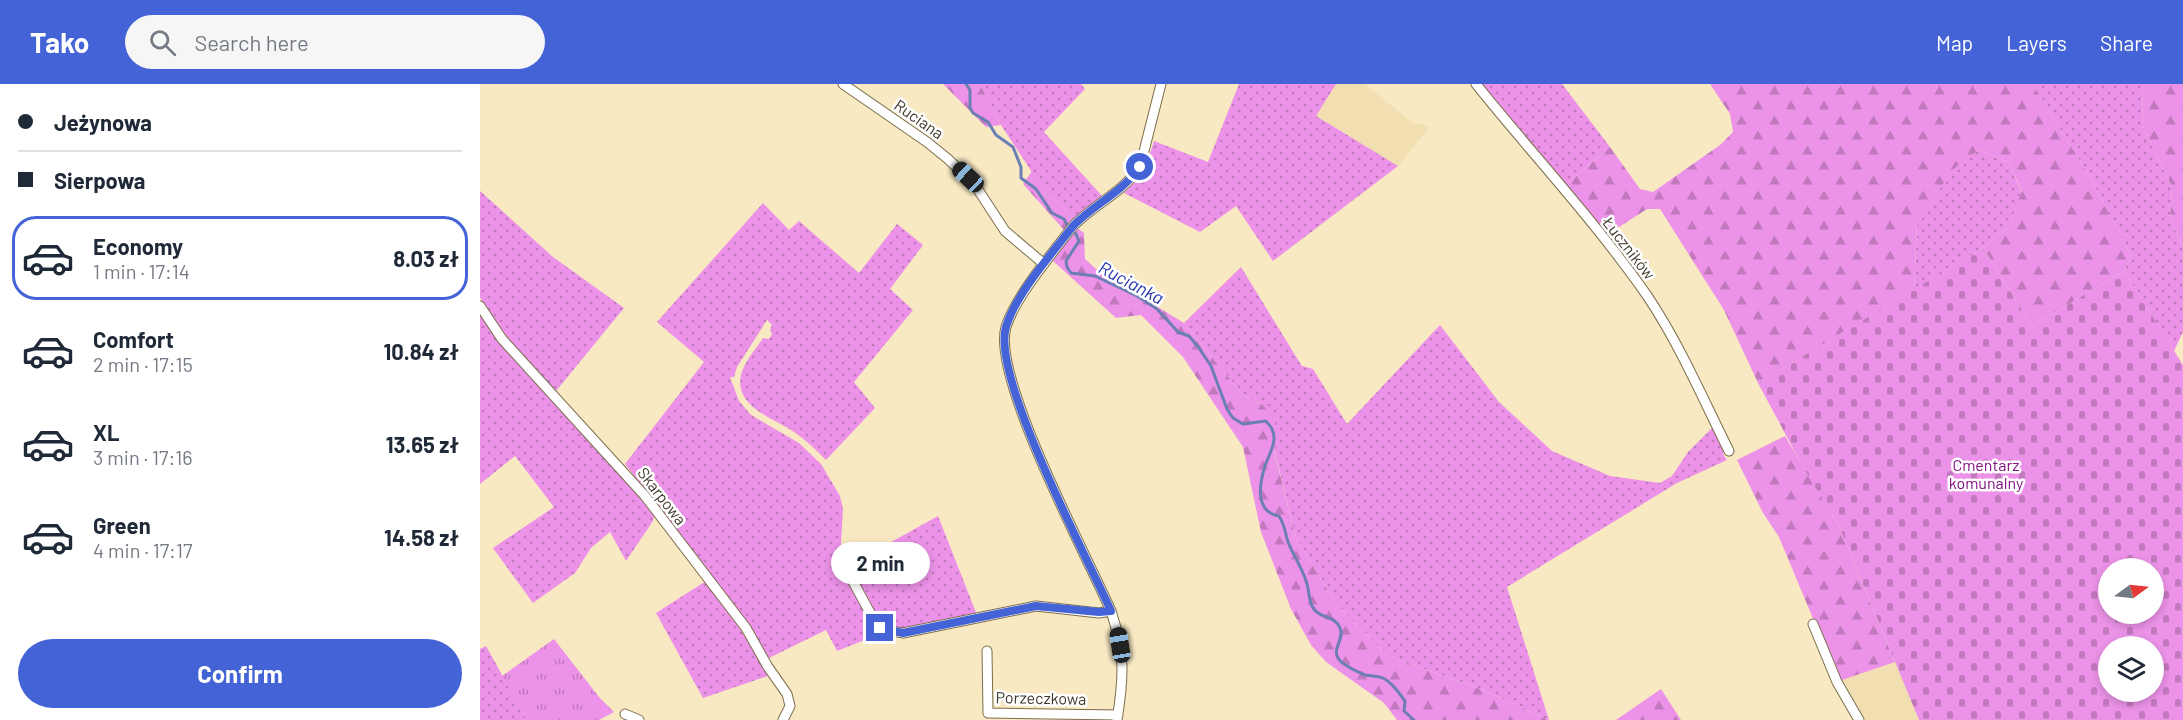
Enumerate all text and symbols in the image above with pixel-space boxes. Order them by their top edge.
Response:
search box [125,15,545,69]
text: Tako [30,25,89,59]
icon: search [146,26,179,59]
text: Search here [194,29,309,55]
text: Map [1936,30,1973,55]
text: Layers [2006,30,2067,55]
text: Share [2100,30,2153,55]
street label: Ruciana [891,95,948,142]
text: Jeżynowa [54,109,152,135]
route start [1126,153,1153,180]
car [949,158,987,196]
text: Sierpowa [54,167,145,193]
street label: Łuczników [1599,212,1660,283]
icon: car [21,231,75,285]
text: Economy [93,233,183,259]
text: 8.03 zł [393,245,459,271]
water label: Rucianka [1095,256,1168,308]
text: 1 min · 17:14 [93,259,190,283]
icon: car [21,324,75,378]
text: Comfort [93,326,174,352]
text: 10.84 zł [383,338,459,364]
text: 2 min · 17:15 [93,352,193,376]
icon: car [21,417,75,471]
text: XL [93,419,119,445]
text: 13.65 zł [386,431,459,457]
text: 3 min · 17:16 [93,445,192,469]
park label: Cmentarz komunalny [1949,455,2024,492]
street label: Skarpowa [634,463,691,528]
icon: car [21,510,75,564]
text: Green [93,512,151,538]
text: 14.58 zł [384,524,459,550]
text: 4 min · 17:17 [93,538,192,562]
callout: 2 min [830,541,930,583]
text: 2 min [857,551,904,575]
north arrow [2098,558,2164,624]
map controls [2098,558,2164,702]
route end [866,614,893,641]
car [1108,626,1132,664]
button: layers [2098,636,2164,702]
button: Confirm [18,639,462,708]
street label: Porzeczkowa [996,687,1086,708]

